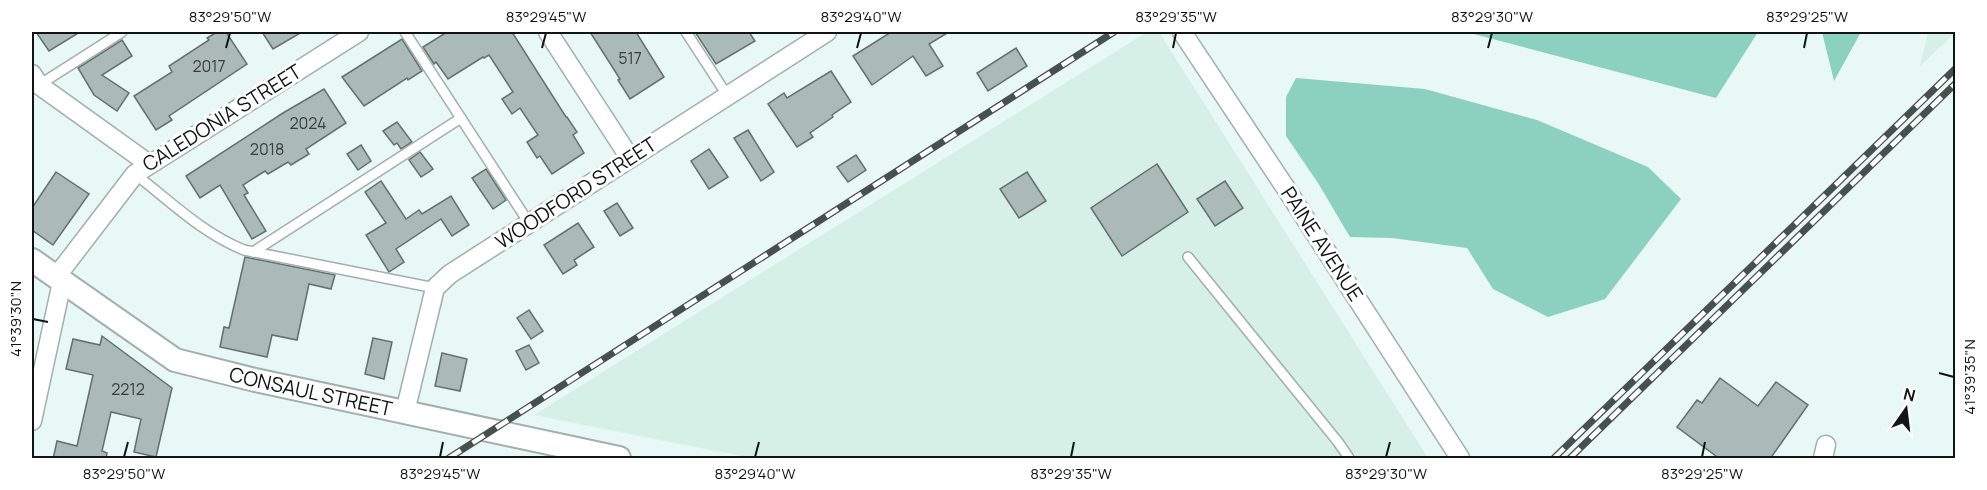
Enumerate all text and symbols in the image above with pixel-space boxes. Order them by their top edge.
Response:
text: 83°29'50"W [189,6,271,27]
text: 83°29'45"W [506,6,586,27]
text: 83°29'40"W [821,6,901,27]
text: 83°29'35"W [1135,6,1217,27]
text: 83°29'30"W [1451,6,1533,27]
text: 83°29'25"W [1766,6,1848,27]
house number: 517 [618,47,642,69]
house number: 2017 [192,55,226,77]
street label: CALEDONIA STREET [137,58,306,177]
house number: 2024 [289,112,327,134]
street label: WOODFORD STREET [490,130,661,255]
house number: 2018 [250,138,284,160]
street label: PAINE AVENUE [1275,181,1370,306]
text: 41°39'30"N [5,281,26,357]
text: 41°39'35"N [1959,339,1980,415]
street label: CONSAUL STREET [227,360,395,422]
house number: 2212 [111,378,145,400]
north arrow [1876,379,1936,439]
text: N [1901,382,1918,407]
text: 83°29'50"W [83,463,165,484]
text: 83°29'45"W [400,463,480,484]
text: 83°29'40"W [715,463,795,484]
text: 83°29'35"W [1030,463,1112,484]
text: 83°29'30"W [1345,463,1427,484]
text: 83°29'25"W [1661,463,1743,484]

